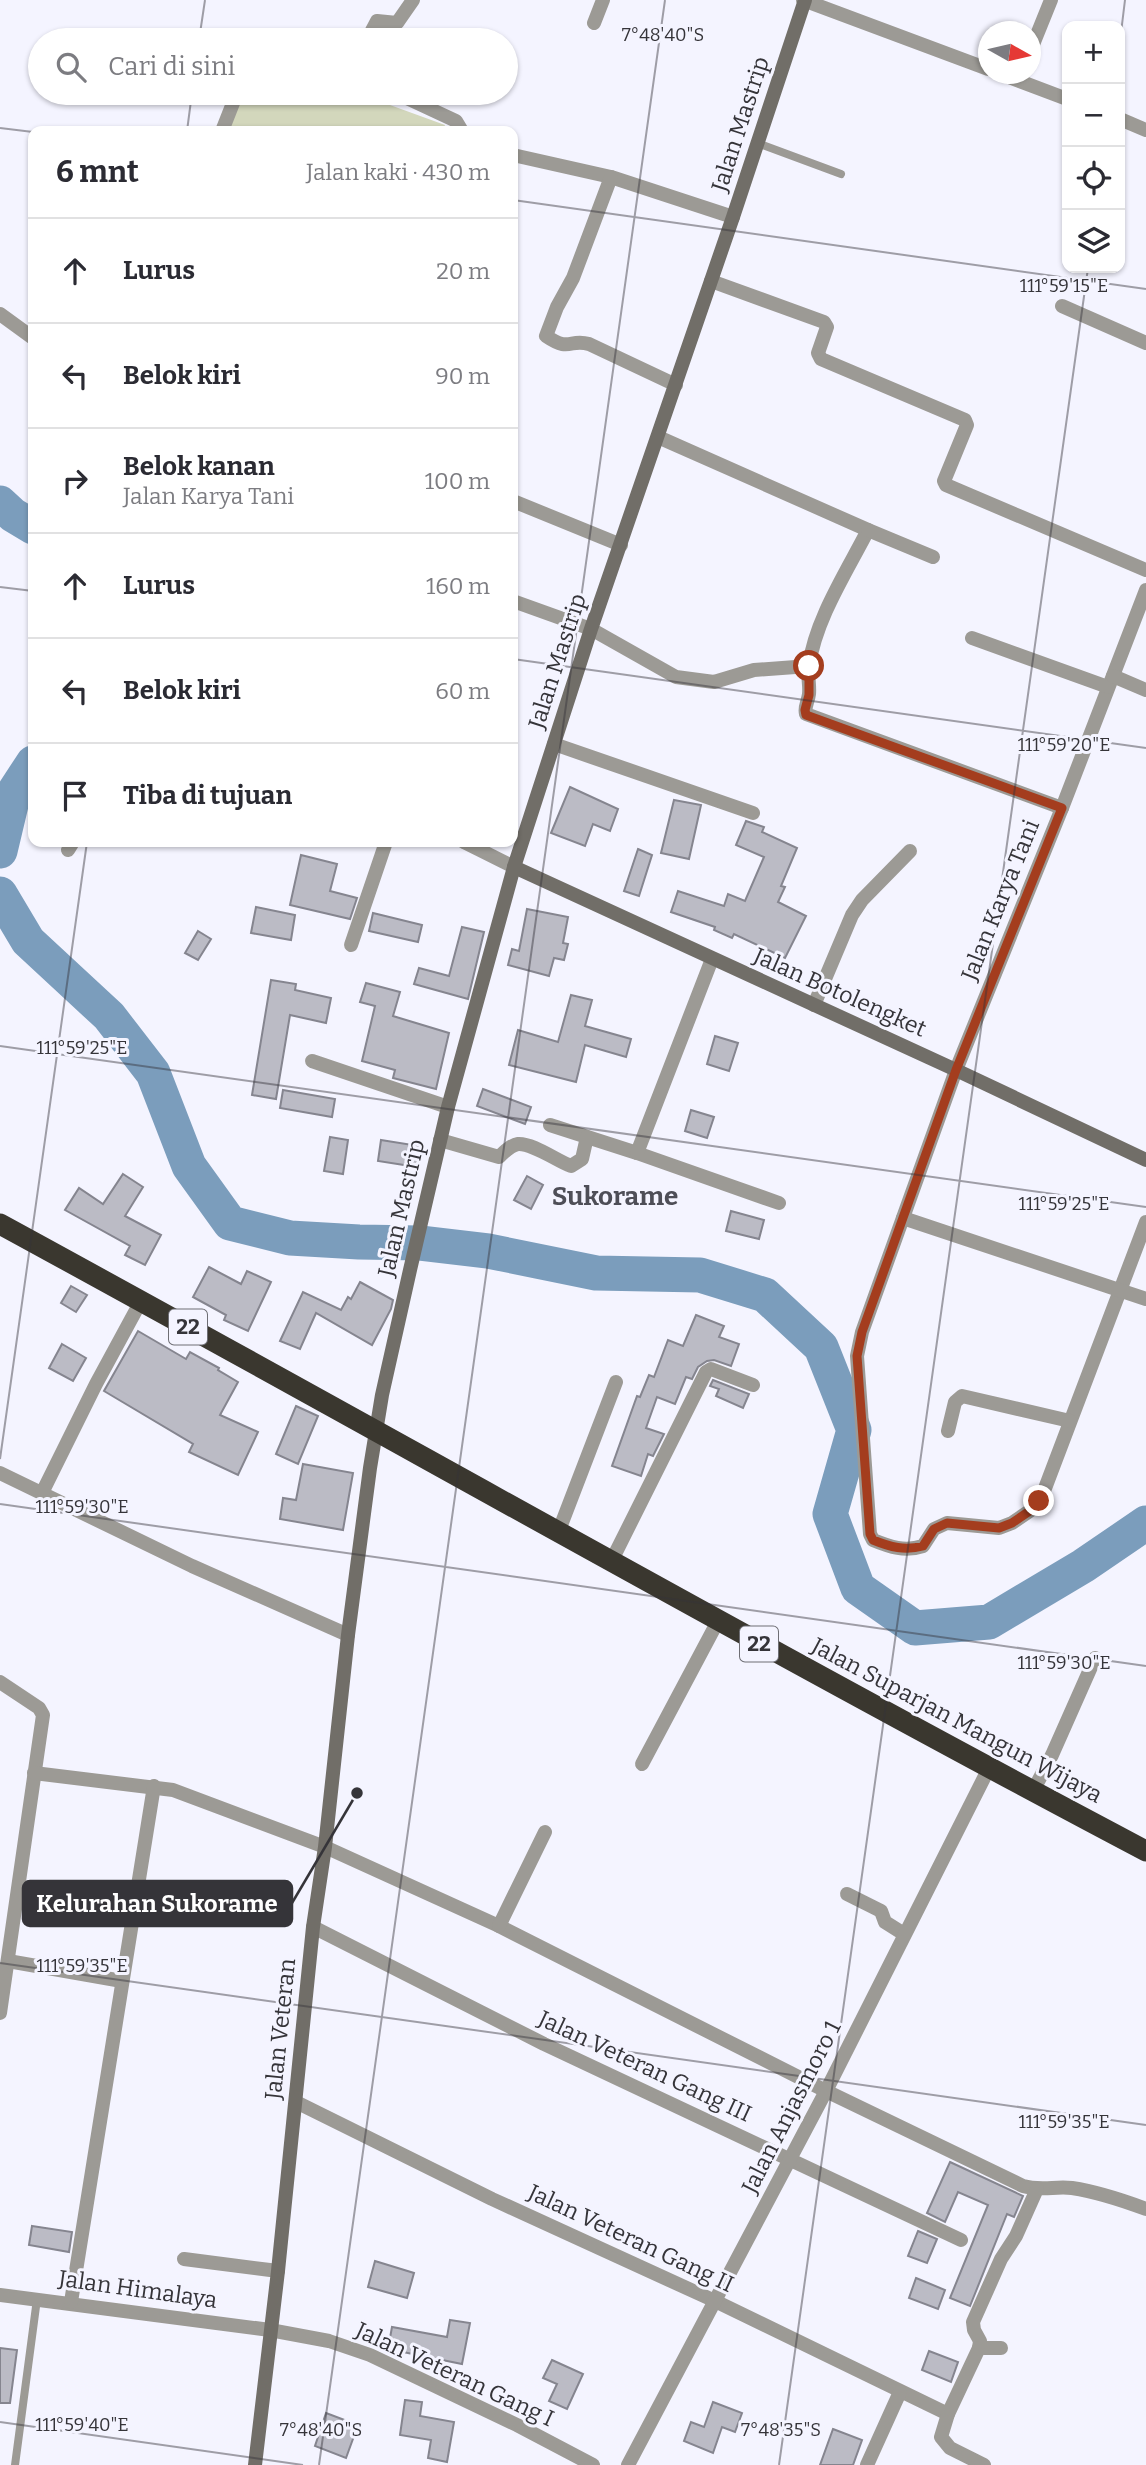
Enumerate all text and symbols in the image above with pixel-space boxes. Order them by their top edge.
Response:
north arrow [978,21,1041,84]
map controls [1062,21,1125,273]
button: + [1062,21,1125,84]
text: 7°48'40"S [622,24,704,46]
search box [28,28,518,105]
icon: search [52,48,90,86]
text: Cari di sini [108,51,235,82]
street label: Jalan Mastrip [705,53,775,196]
button: − [1062,84,1125,147]
button: locate [1062,147,1125,210]
text: 6 mnt [56,154,139,190]
text: Jalan kaki · 430 m [306,158,490,186]
button: layers [1062,210,1125,273]
icon: ahead [56,252,94,290]
text: Lurus [123,255,195,286]
text: 20 m [436,257,490,285]
text: 111°59'15"E [1020,275,1108,297]
icon: left [56,357,94,395]
text: Belok kiri [123,360,241,391]
text: 90 m [435,362,490,390]
text: Belok kanan [123,451,275,482]
icon: right [56,462,94,500]
text: 100 m [425,467,490,495]
text: Jalan Karya Tani [123,482,294,510]
icon: ahead [56,567,94,605]
text: Lurus [123,570,195,601]
text: 160 m [426,572,490,600]
street label: Jalan Mastrip [522,590,592,733]
route start [793,650,824,681]
icon: left [56,672,94,710]
text: Belok kiri [123,675,241,706]
text: 60 m [435,677,490,705]
text: 111°59'20"E [1018,734,1110,756]
icon: arrive [56,777,94,815]
text: Tiba di tujuan [123,780,292,811]
street label: Jalan Karya Tani [955,815,1045,986]
street label: Jalan Botolengket [748,941,931,1043]
text: 111°59'25"E [37,1037,127,1059]
street label: Jalan Mastrip [371,1137,430,1280]
district label: Sukorame [552,1181,678,1212]
text: 111°59'25"E [1019,1193,1109,1215]
road number: 22 [169,1310,207,1344]
route end [1023,1485,1054,1516]
text: 111°59'30"E [35,1496,129,1518]
road number: 22 [740,1626,778,1662]
street label: Jalan Suparjan Mangun Wijaya [806,1631,1108,1809]
text: 111°59'30"E [1017,1652,1111,1674]
callout: Kelurahan Sukorame [23,1881,292,1926]
text: Kelurahan Sukorame [36,1890,278,1918]
text: 111°59'35"E [36,1955,128,1977]
street label: Jalan Veteran [259,1957,301,2102]
street label: Jalan Veteran Gang III [533,2004,756,2128]
street label: Jalan Anjasmoro 1 [735,2015,847,2199]
text: 111°59'35"E [1018,2111,1110,2133]
street label: Jalan Veteran Gang II [523,2178,738,2298]
street label: Jalan Himalaya [56,2264,220,2314]
street label: Jalan Veteran Gang I [350,2315,559,2432]
text: 111°59'40"E [35,2414,129,2436]
text: 7°48'40"S [280,2419,362,2441]
text: 7°48'35"S [741,2419,821,2441]

